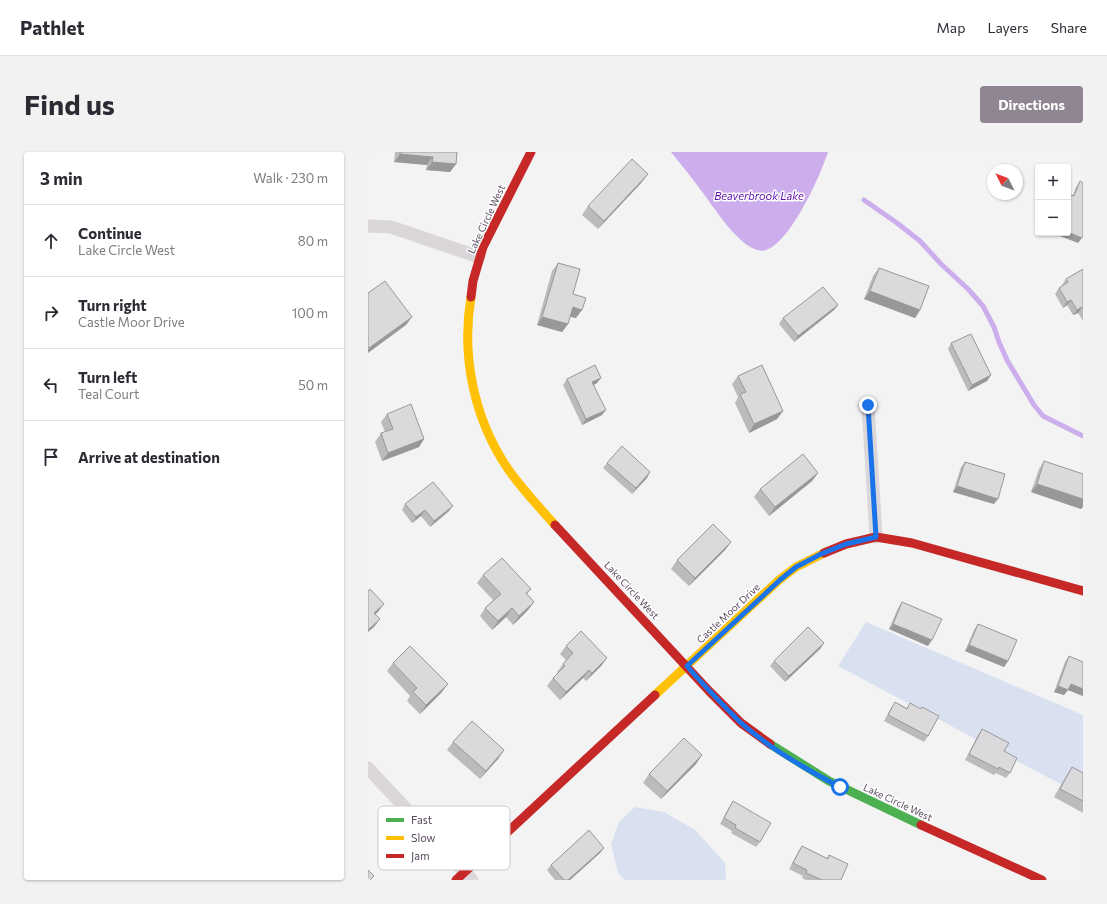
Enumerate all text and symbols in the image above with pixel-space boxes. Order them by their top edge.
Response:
text: Pathlet [20,16,85,39]
text: Map [937,19,965,36]
text: Layers [987,19,1029,36]
text: Share [1051,19,1087,36]
button: Directions [980,86,1083,123]
text: Find us [24,87,115,121]
north arrow [987,164,1023,200]
map controls [1035,164,1071,236]
button: + [1035,164,1071,200]
text: 3 min [40,168,83,189]
text: Walk · 230 m [253,170,328,186]
street label: Lake Circle West [465,183,507,255]
water label: Beaverbrook Lake [714,189,804,202]
button: − [1035,200,1071,236]
text: Continue [78,224,142,242]
icon: ahead [40,230,62,252]
text: 80 m [298,233,328,249]
text: Lake Circle West [78,242,175,258]
text: Turn right [78,296,147,314]
icon: right [40,302,62,324]
text: 100 m [292,305,328,321]
text: Castle Moor Drive [78,314,185,330]
text: Turn left [78,368,137,386]
icon: left [40,374,62,396]
text: 50 m [298,377,328,393]
text: Teal Court [78,386,139,402]
route end [859,396,877,414]
icon: arrive [40,446,62,468]
text: Arrive at destination [78,448,220,466]
street label: Lake Circle West [602,559,662,621]
street label: Castle Moor Drive [694,581,762,645]
route start [831,778,849,796]
street label: Lake Circle West [862,781,934,823]
legend [378,806,510,870]
text: Fast [411,813,433,826]
text: Slow [411,831,436,844]
text: Jam [411,849,430,863]

